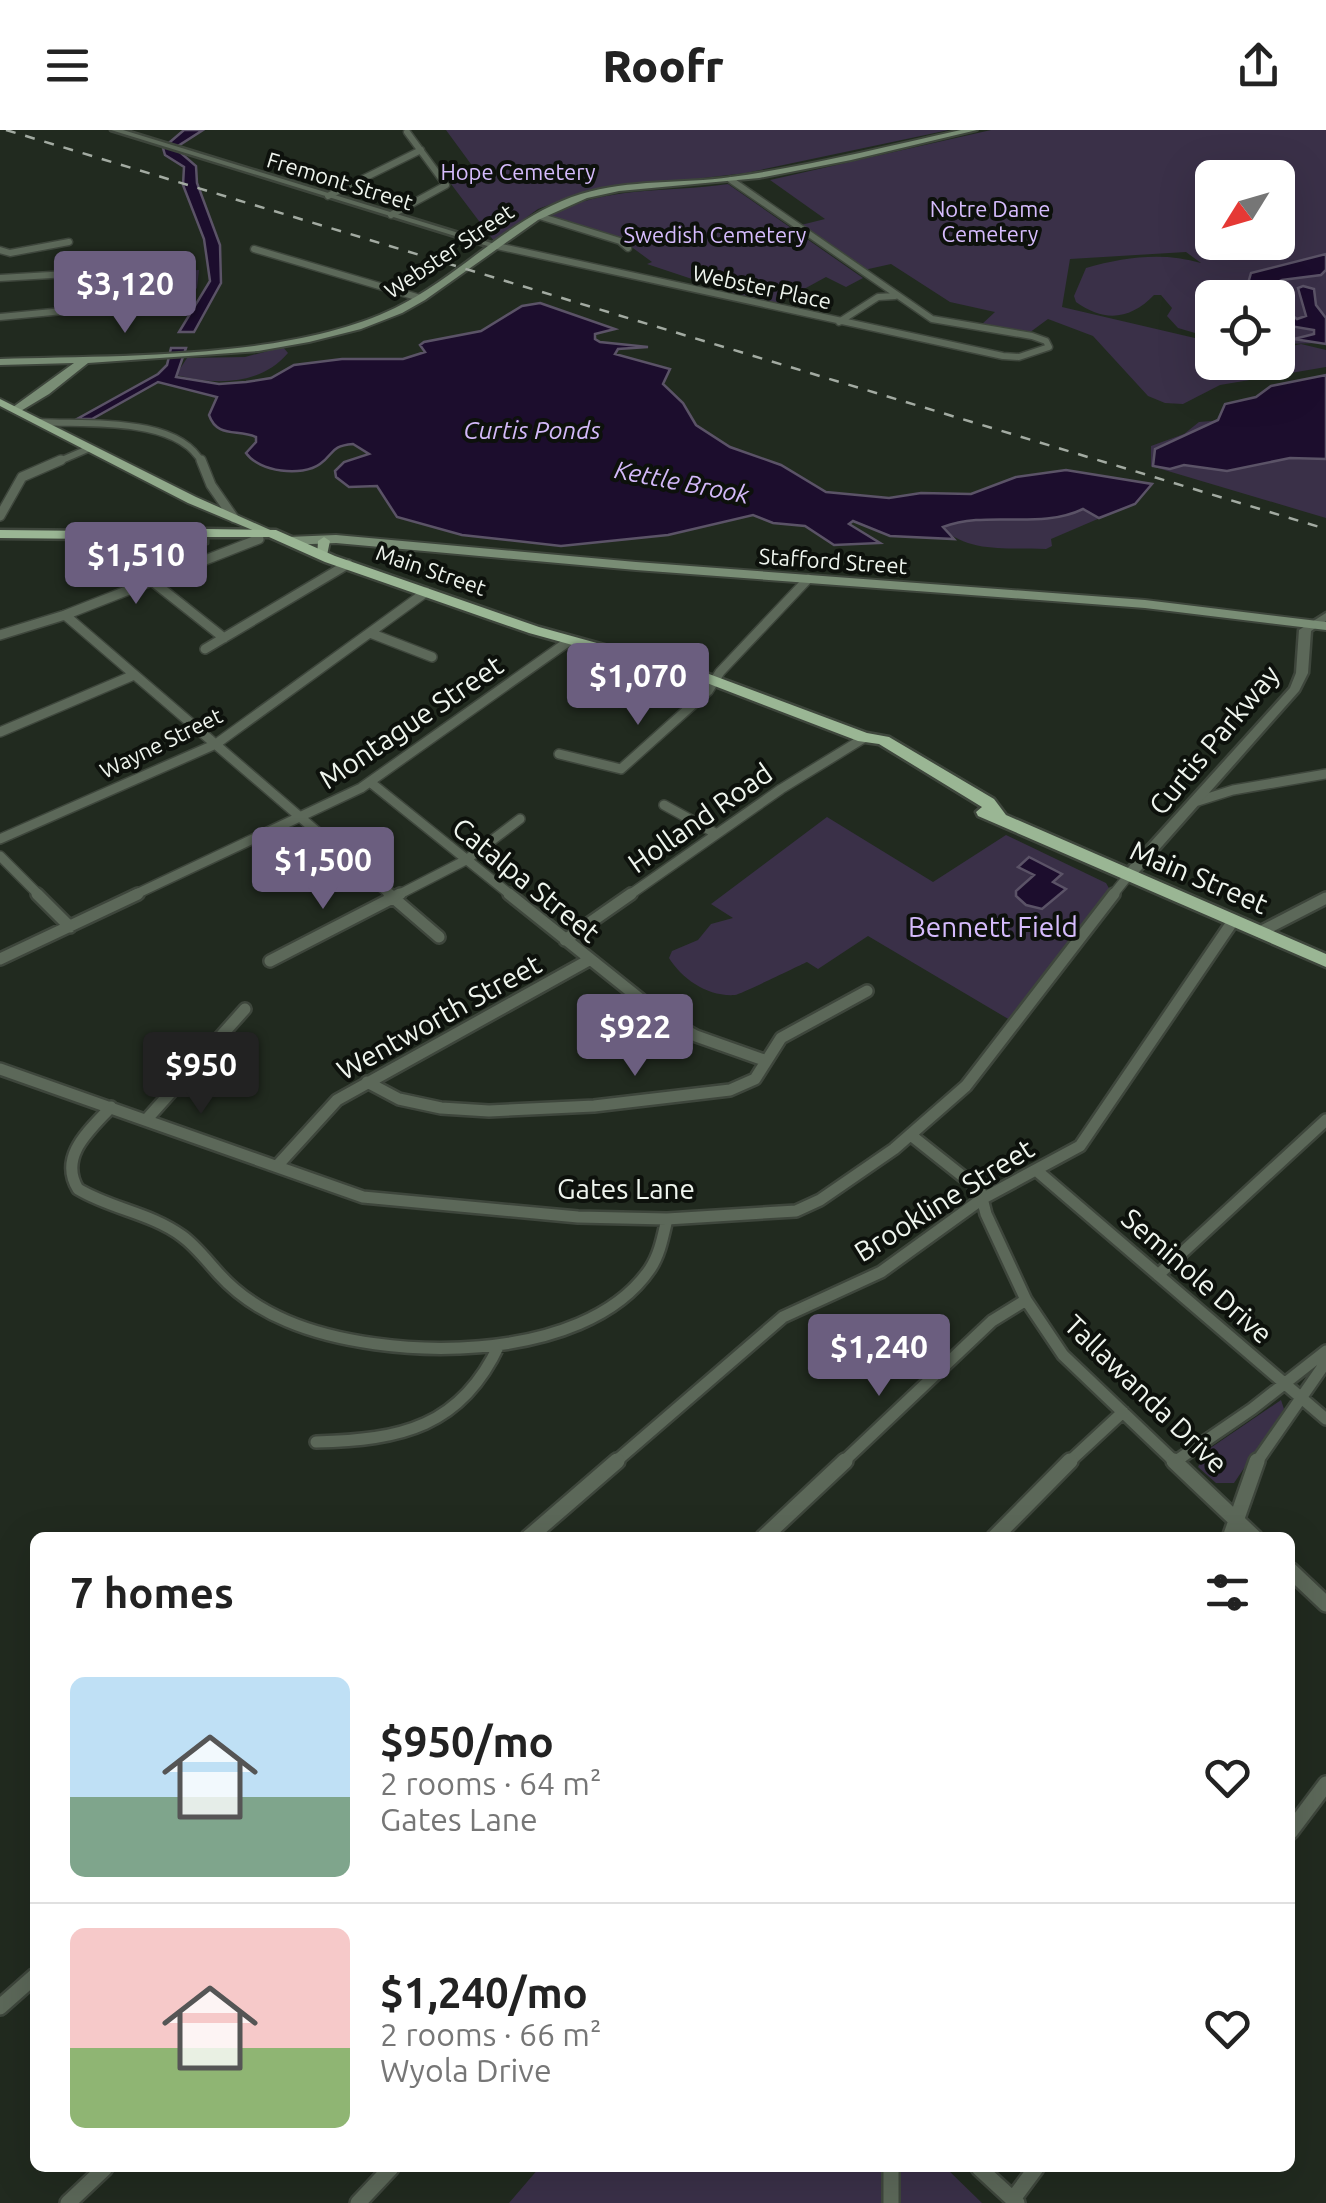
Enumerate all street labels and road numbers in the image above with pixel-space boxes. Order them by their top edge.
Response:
street label: Fremont Street [264,146,416,215]
street label: Webster Street [379,198,518,303]
street label: Webster Place [690,260,834,313]
street label: Main Street [373,539,490,600]
street label: Stafford Street [758,543,908,578]
street label: Montague Street [313,649,508,794]
street label: Curtis Parkway [1142,659,1285,821]
street label: Wayne Street [96,702,226,783]
street label: Holland Road [622,757,778,879]
street label: Catalpa Street [447,811,606,948]
street label: Main Street [1126,834,1272,919]
street label: Wentworth Street [331,948,546,1085]
street label: Brookline Street [848,1132,1039,1267]
street label: Gates Lane [557,1173,695,1204]
street label: Seminole Drive [1116,1202,1279,1349]
street label: Tallawanda Drive [1059,1308,1234,1479]

